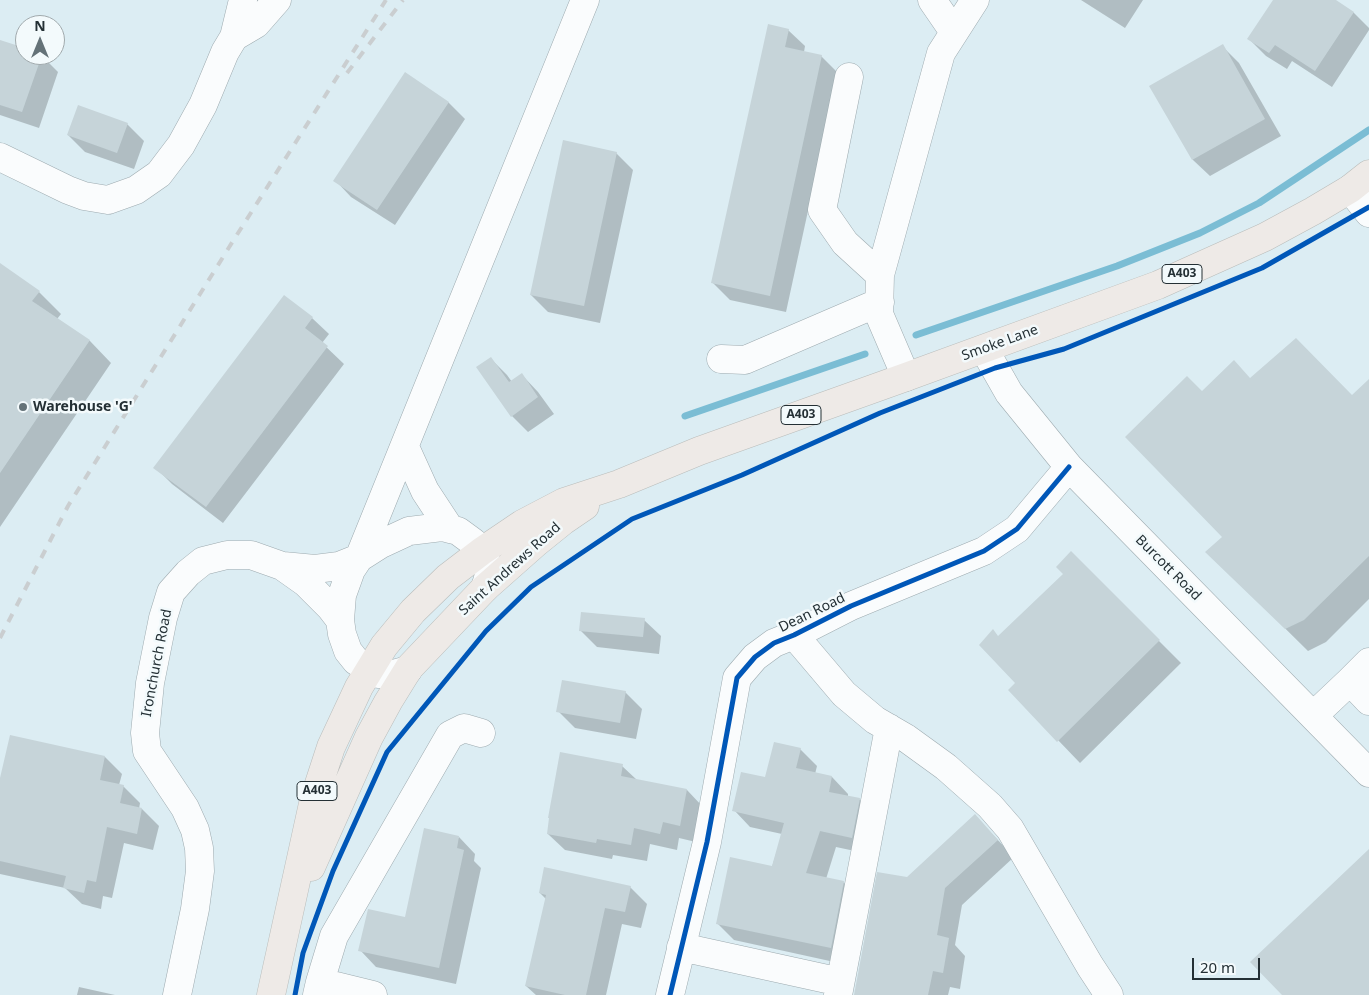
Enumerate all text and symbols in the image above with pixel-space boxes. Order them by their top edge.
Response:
north arrow [15,15,65,65]
text: N [34,16,46,35]
road number: A403 [1162,264,1202,284]
street label: Smoke Lane [960,321,1040,365]
place label: Warehouse 'G' [33,399,133,415]
marker: Warehouse 'G' [17,401,29,413]
road number: A403 [781,406,821,424]
street label: Saint Andrews Road [456,519,564,619]
street label: Burcott Road [1132,532,1204,604]
street label: Dean Road [776,590,848,636]
street label: Ironchurch Road [138,608,176,718]
road number: A403 [297,781,337,800]
scale bar [1194,948,1262,980]
text: 20 m [1200,957,1235,977]

